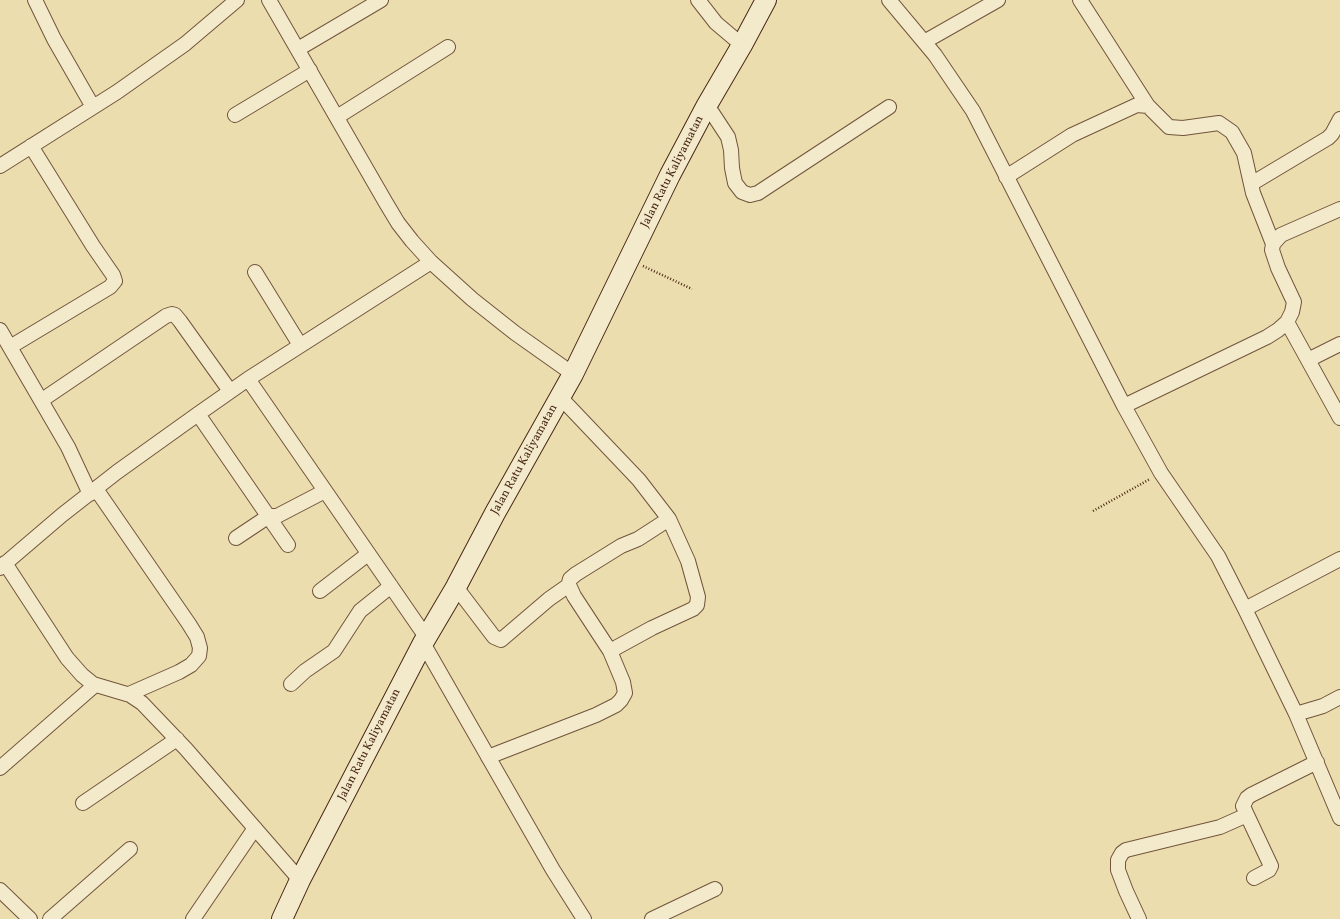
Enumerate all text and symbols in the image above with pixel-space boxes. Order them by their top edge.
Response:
street label: Jalan Ratu Kaliyamatan [638,113,708,231]
street label: Jalan Ratu Kaliyamatan [489,402,561,518]
street label: Jalan Ratu Kaliyamatan [335,686,405,804]

